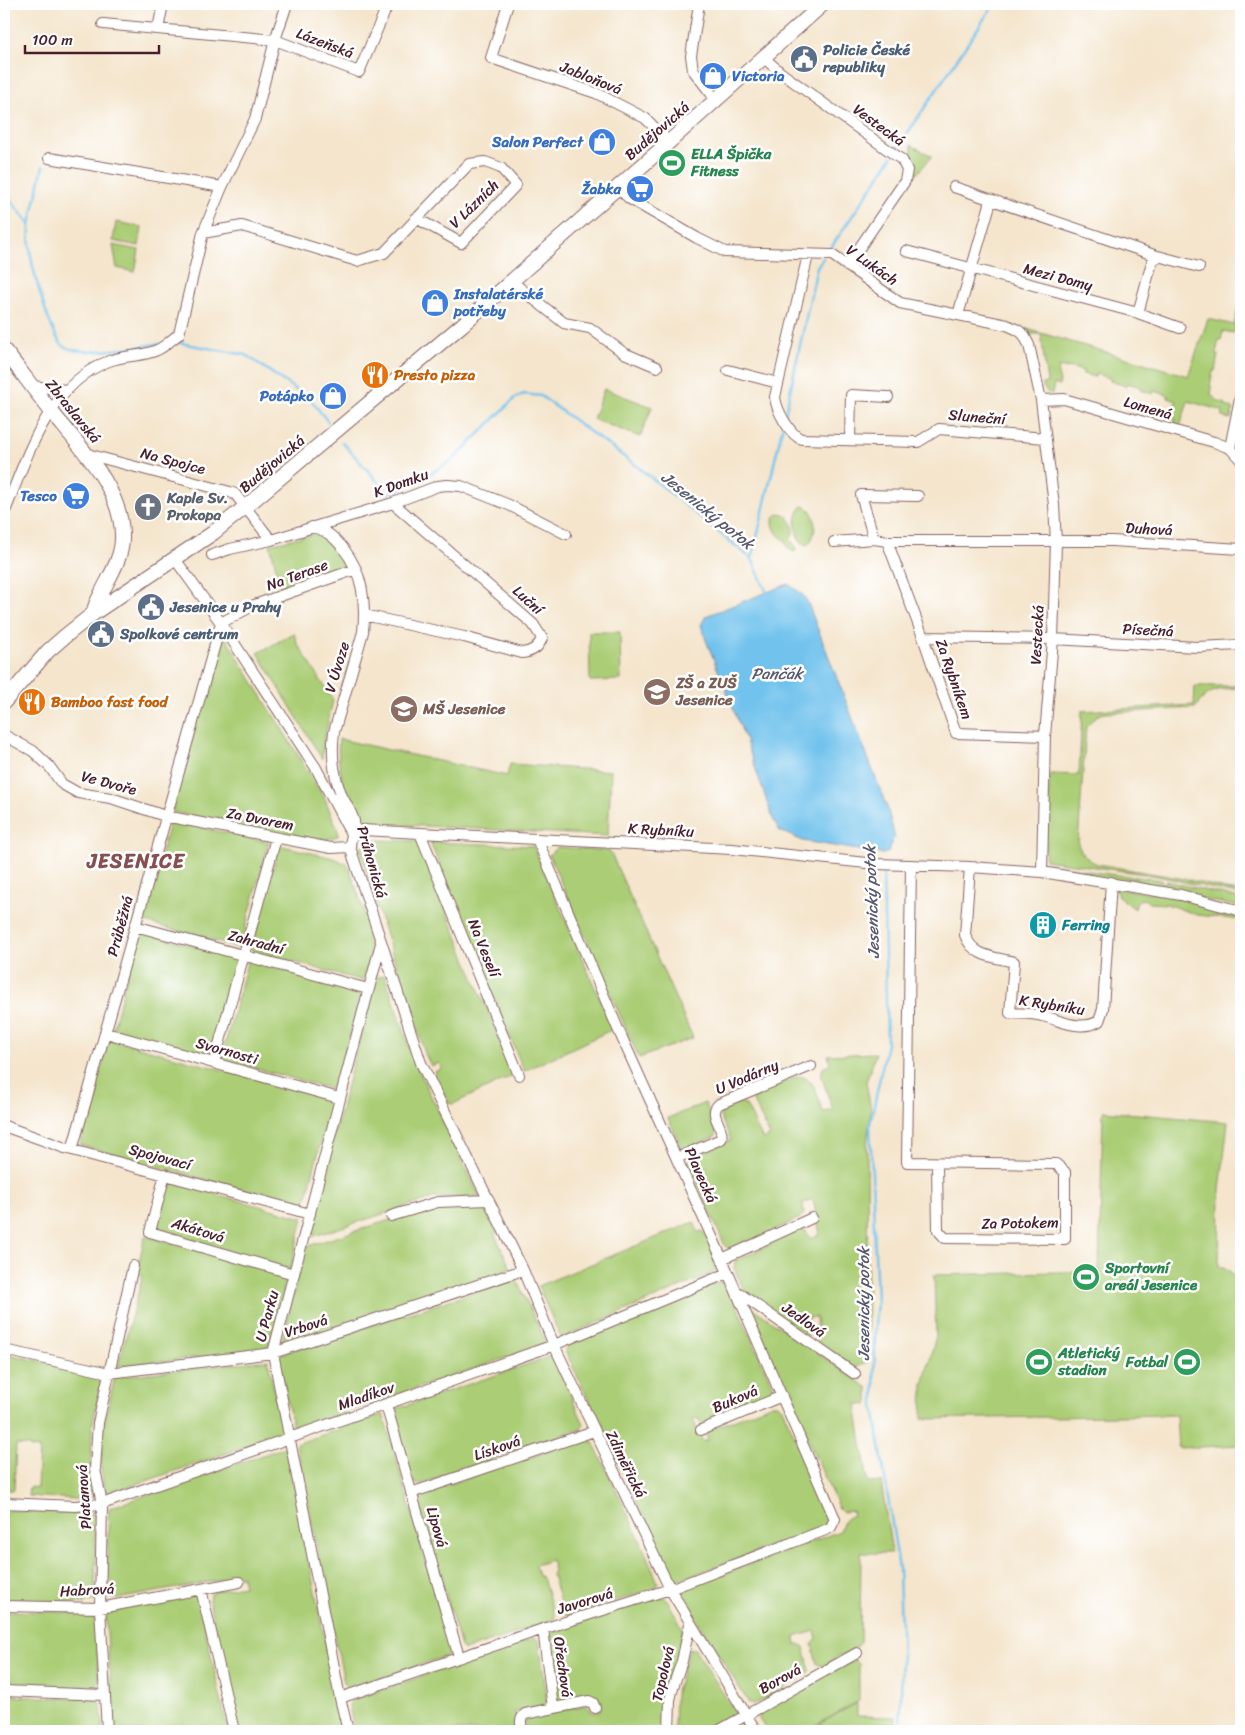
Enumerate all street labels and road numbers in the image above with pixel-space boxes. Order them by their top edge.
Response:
street label: Lázeňská [292,20,358,66]
street label: Jabloňová [555,53,626,102]
street label: Budějovická [618,95,696,167]
street label: Vestecká [847,97,911,153]
street label: V Lázních [443,173,505,235]
street label: V Lukách [841,238,904,293]
street label: Mezi Domy [1020,255,1096,299]
street label: Zbraslavská [39,373,108,450]
street label: Lomená [1121,389,1176,427]
street label: Sluneční [947,402,1009,433]
street label: Budějovická [233,428,311,500]
street label: Na Spojce [138,440,208,482]
street label: K Domku [370,461,432,505]
street label: Duhová [1125,515,1174,543]
street label: Na Terase [262,552,332,598]
street label: Luční [506,579,551,623]
street label: Vestecká [1022,604,1052,665]
street label: Písečná [1122,616,1175,644]
street label: Za Rybníkem [928,635,980,723]
street label: V Úvoze [317,638,357,696]
street label: Ve Dvoře [78,763,140,803]
street label: Za Dvorem [224,800,296,838]
street label: K Rybníku [627,815,695,845]
street label: Průhonická [349,823,395,902]
street label: Průběžná [99,892,141,959]
street label: Na Veselí [461,915,508,983]
street label: Zahradní [225,922,289,962]
street label: K Rybníku [1017,987,1087,1023]
street label: Svornosti [193,1030,262,1072]
street label: U Vodárny [711,1052,783,1102]
street label: Spojovací [126,1136,196,1178]
street label: Plavecká [677,1143,725,1207]
street label: Akátová [167,1209,228,1250]
street label: Za Potokem [981,1209,1059,1237]
street label: U Parku [248,1287,286,1345]
street label: Jedlová [776,1295,832,1345]
street label: Vrbová [281,1307,332,1345]
street label: Mladíkov [334,1374,399,1418]
street label: Buková [708,1378,762,1420]
street label: Zdiměřická [598,1426,654,1503]
street label: Lísková [470,1428,524,1468]
street label: Platanová [69,1463,99,1530]
street label: Lipová [419,1504,455,1551]
street label: Habrová [59,1576,115,1604]
street label: Javorová [553,1580,617,1622]
street label: Ořechová [546,1635,580,1699]
street label: Topolová [644,1643,682,1704]
street label: Borová [754,1656,807,1701]

